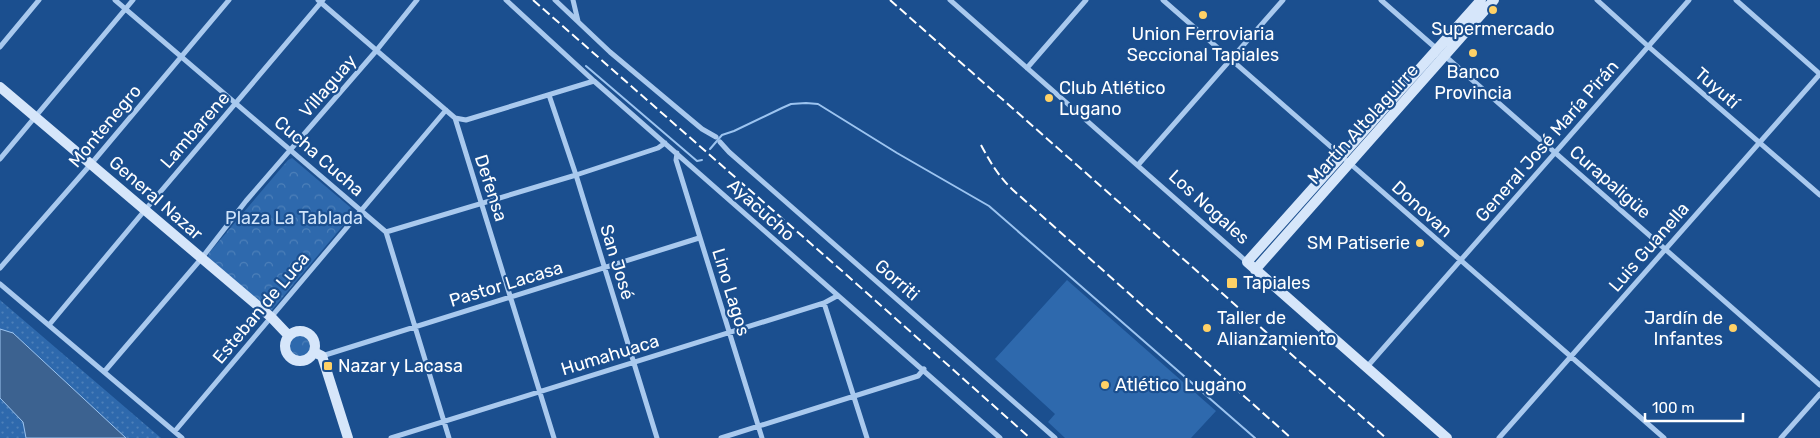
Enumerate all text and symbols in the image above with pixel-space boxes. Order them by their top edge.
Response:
marker: Supermercado [1487,4,1499,16]
marker: Union Ferroviaria Seccional Tapiales [1197,9,1209,21]
place label: Supermercado [1431,18,1555,40]
place label: Union Ferroviaria Seccional Tapiales [1127,23,1279,66]
marker: Banco Provincia [1467,47,1479,59]
street label: Villaguay [295,50,361,122]
street label: General José María Pirán [1471,56,1623,226]
street label: Martín Altolaguirre [1303,59,1423,189]
place label: Banco Provincia [1434,61,1512,104]
street label: Tuyutí [1690,63,1745,114]
place label: Club Atlético Lugano [1059,77,1166,120]
street label: Montenegro [64,80,146,172]
street label: Lambarene [156,87,234,173]
marker: Club Atlético Lugano [1043,92,1055,104]
street label: Cucha Cucha [270,111,368,201]
street label: Curapaligüe [1565,141,1655,223]
street label: General Nazar [105,151,208,245]
street label: Defensa [470,152,512,224]
street label: Los Nogales [1164,165,1254,249]
street label: Ayacucho [723,174,799,246]
street label: Donovan [1387,176,1457,242]
street label: Luis Guanella [1604,198,1694,296]
park label: Plaza La Tablada [225,207,363,229]
street label: San José [595,222,639,302]
place label: SM Patiserie [1307,232,1410,254]
marker: SM Patiserie [1414,237,1426,249]
street label: Lino Lagos [707,246,755,338]
street label: Esteban de Luca [208,248,314,368]
street label: Gorriti [870,255,924,305]
street label: Pastor Lacasa [446,256,566,312]
place label: Tapiales [1243,272,1310,294]
marker: Tapiales [1225,276,1239,290]
place label: Taller de Alianzamiento [1217,307,1336,350]
place label: Jardín de Infantes [1644,307,1723,350]
marker: Taller de Alianzamiento [1201,322,1213,334]
marker: Jardín de Infantes [1727,322,1739,334]
street label: Humahuaca [558,330,662,380]
place label: Nazar y Lacasa [338,355,463,377]
marker: Nazar y Lacasa [322,360,334,372]
place label: Atlético Lugano [1115,374,1247,396]
marker: Atlético Lugano [1099,379,1111,391]
scale bar [1645,390,1742,422]
text: 100 m [1652,399,1694,417]

